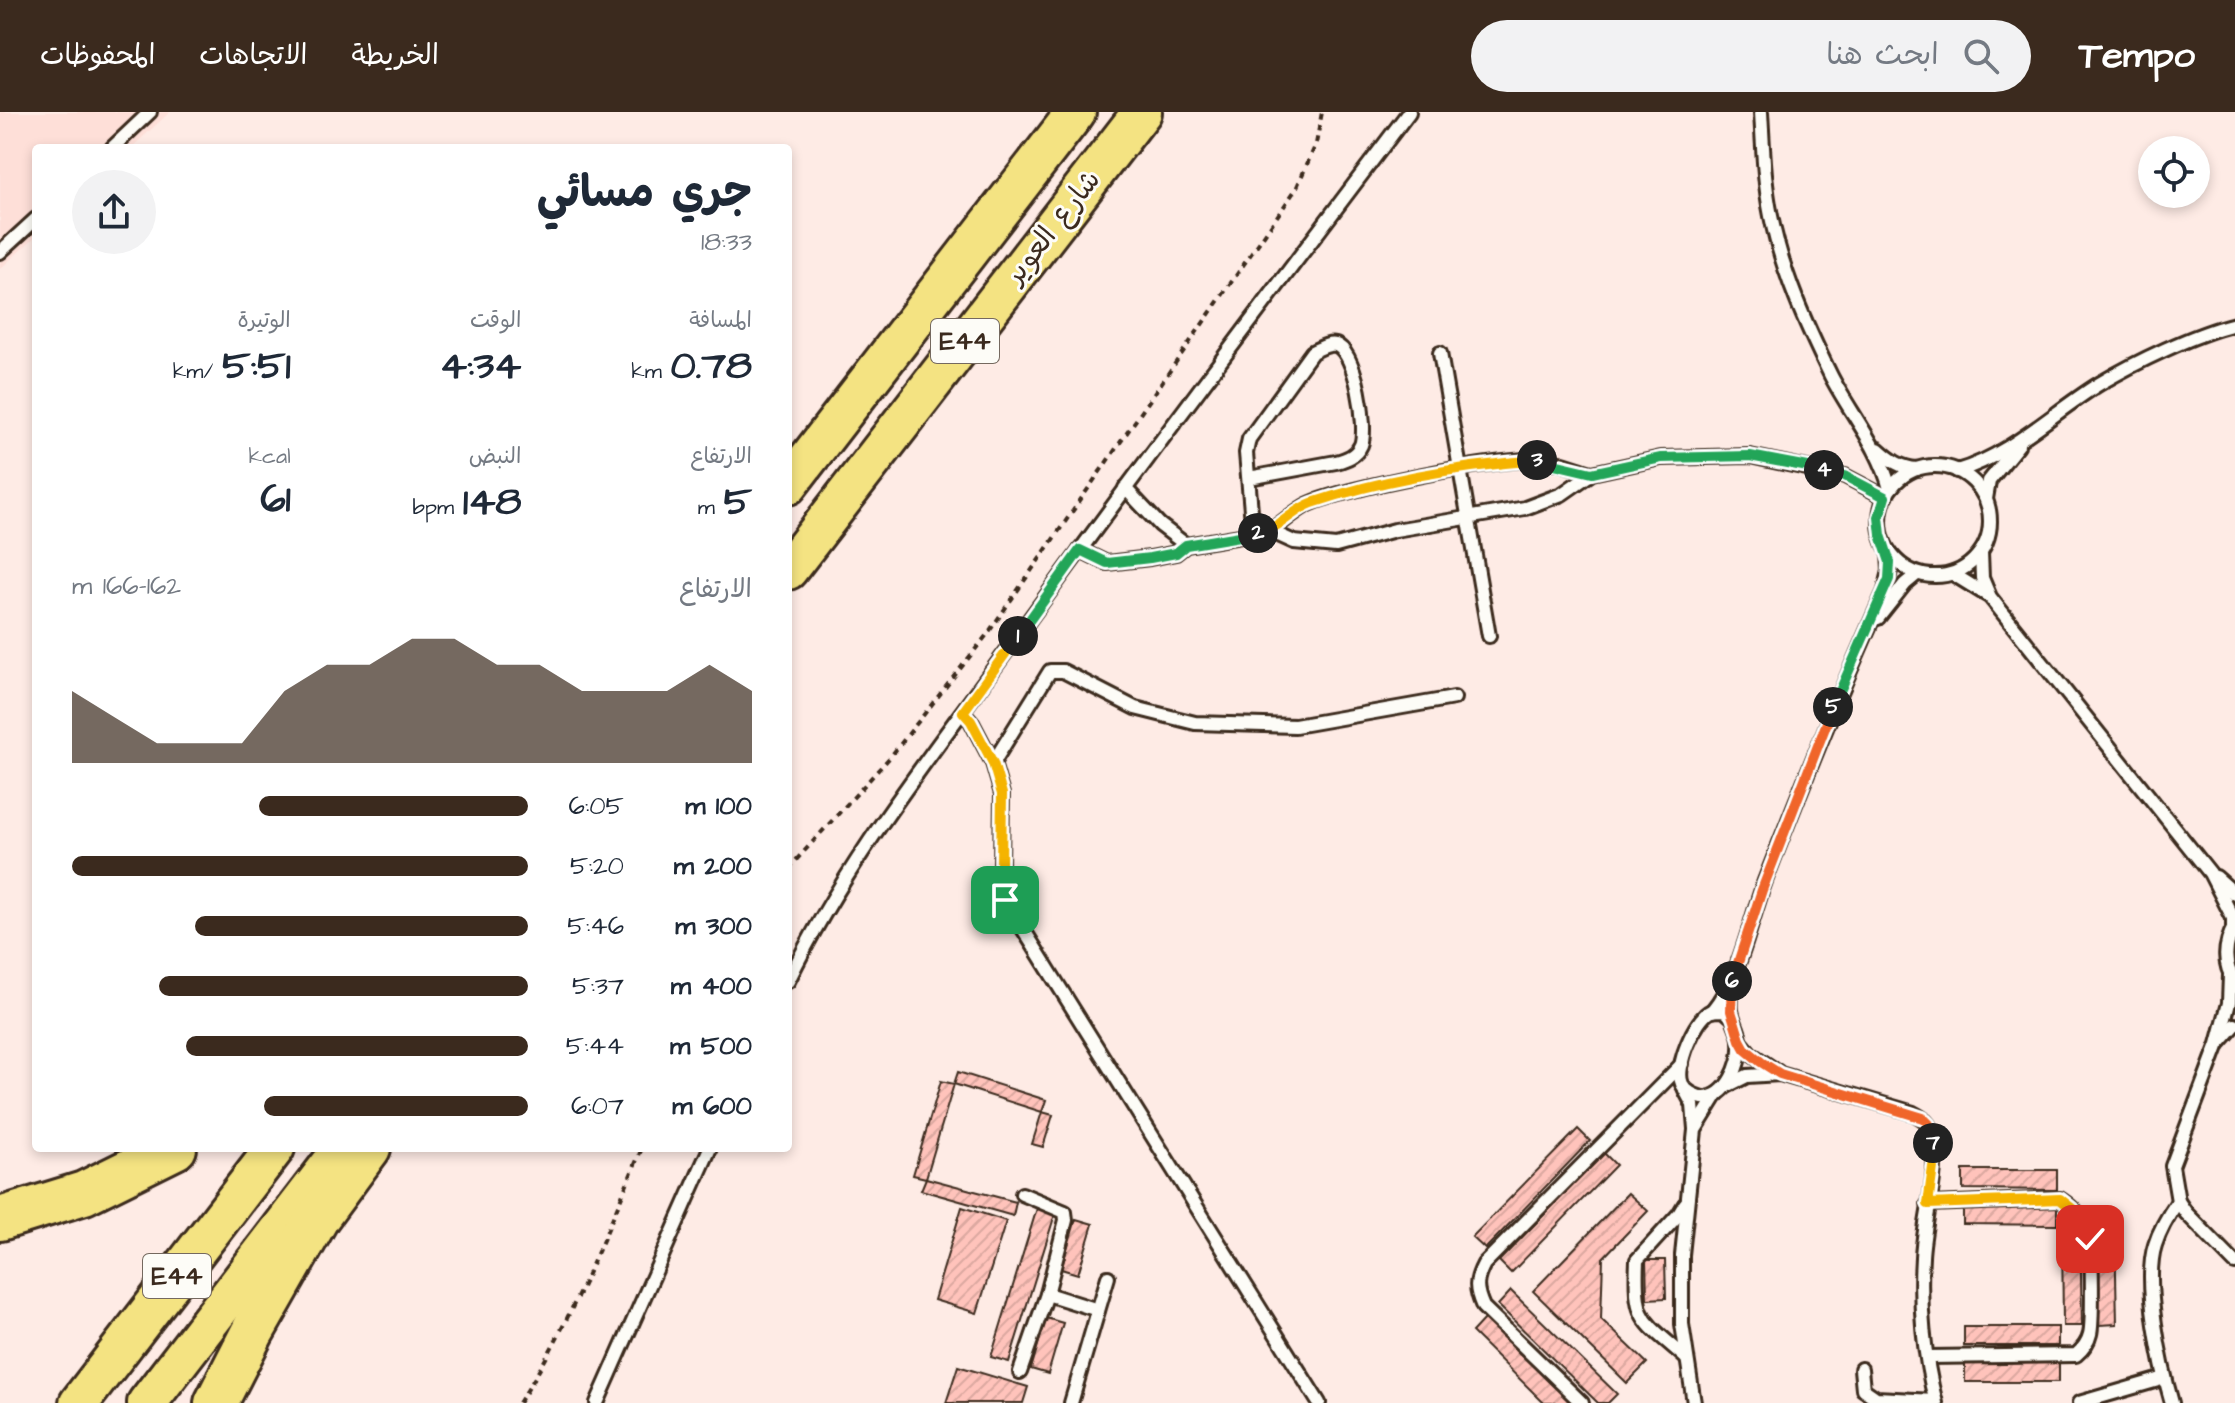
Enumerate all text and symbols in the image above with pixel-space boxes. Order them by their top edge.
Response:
search box [1471,20,2031,92]
text: Tempo [2079,30,2195,82]
text: ابحث هنا [1826,34,1939,76]
icon: search [1959,34,2003,78]
text: المحفوظات [40,36,155,75]
text: الاتجاهات [199,36,307,75]
text: الخريطة [351,36,439,75]
map controls [2138,136,2210,208]
button: locate [2138,136,2210,208]
street label: شارع العوير [995,162,1110,294]
text: جري مسائي [537,163,752,224]
button: share [72,170,156,254]
text: 18:33 [701,224,752,260]
text: الوتيرة [238,305,291,336]
text: الوقت [470,305,521,336]
text: المسافة [689,305,752,336]
road number: E44 [931,319,999,363]
text: 5:51 [222,339,291,394]
text: 4:34 [440,339,521,394]
text: 0.78 [671,339,752,394]
text: /km [173,356,222,387]
text: km [631,356,671,387]
pin: 3 [1517,440,1557,480]
text: kcal [249,441,291,472]
text: النبض [469,441,521,472]
text: الارتفاع [690,441,752,472]
text: 3 [1531,444,1543,475]
pin: 4 [1804,450,1844,490]
text: 4 [1817,454,1831,485]
text: 61 [260,472,291,527]
text: 148 [463,475,521,530]
text: 5 [724,475,752,530]
text: bpm [413,492,463,523]
text: m [698,492,724,523]
pin: 2 [1238,513,1278,553]
text: 2 [1252,517,1264,548]
text: 162–166 m [72,568,181,604]
text: الارتفاع [679,571,752,607]
pin: 1 [998,616,1038,656]
text: 1 [1017,620,1019,651]
pin: 5 [1813,687,1853,727]
text: 5 [1825,691,1841,722]
text: 6:05 [569,788,624,824]
text: 100 m [685,788,752,824]
text: 5:20 [570,848,624,884]
text: 200 m [674,848,752,884]
pin [971,866,1039,934]
icon: arrive [983,878,1027,922]
text: 5:46 [567,908,624,944]
text: 300 m [675,908,752,944]
pin: 6 [1712,961,1752,1001]
text: 6 [1725,965,1739,996]
text: 5:37 [572,968,624,1004]
text: 400 m [671,968,752,1004]
text: 5:44 [566,1028,624,1064]
text: 500 m [670,1028,752,1064]
text: 6:07 [571,1088,624,1124]
text: 600 m [672,1088,752,1124]
pin: 7 [1913,1123,1953,1163]
text: 7 [1926,1127,1940,1158]
pin [2056,1205,2124,1273]
icon: check [2068,1217,2112,1261]
road number: E44 [143,1254,211,1298]

